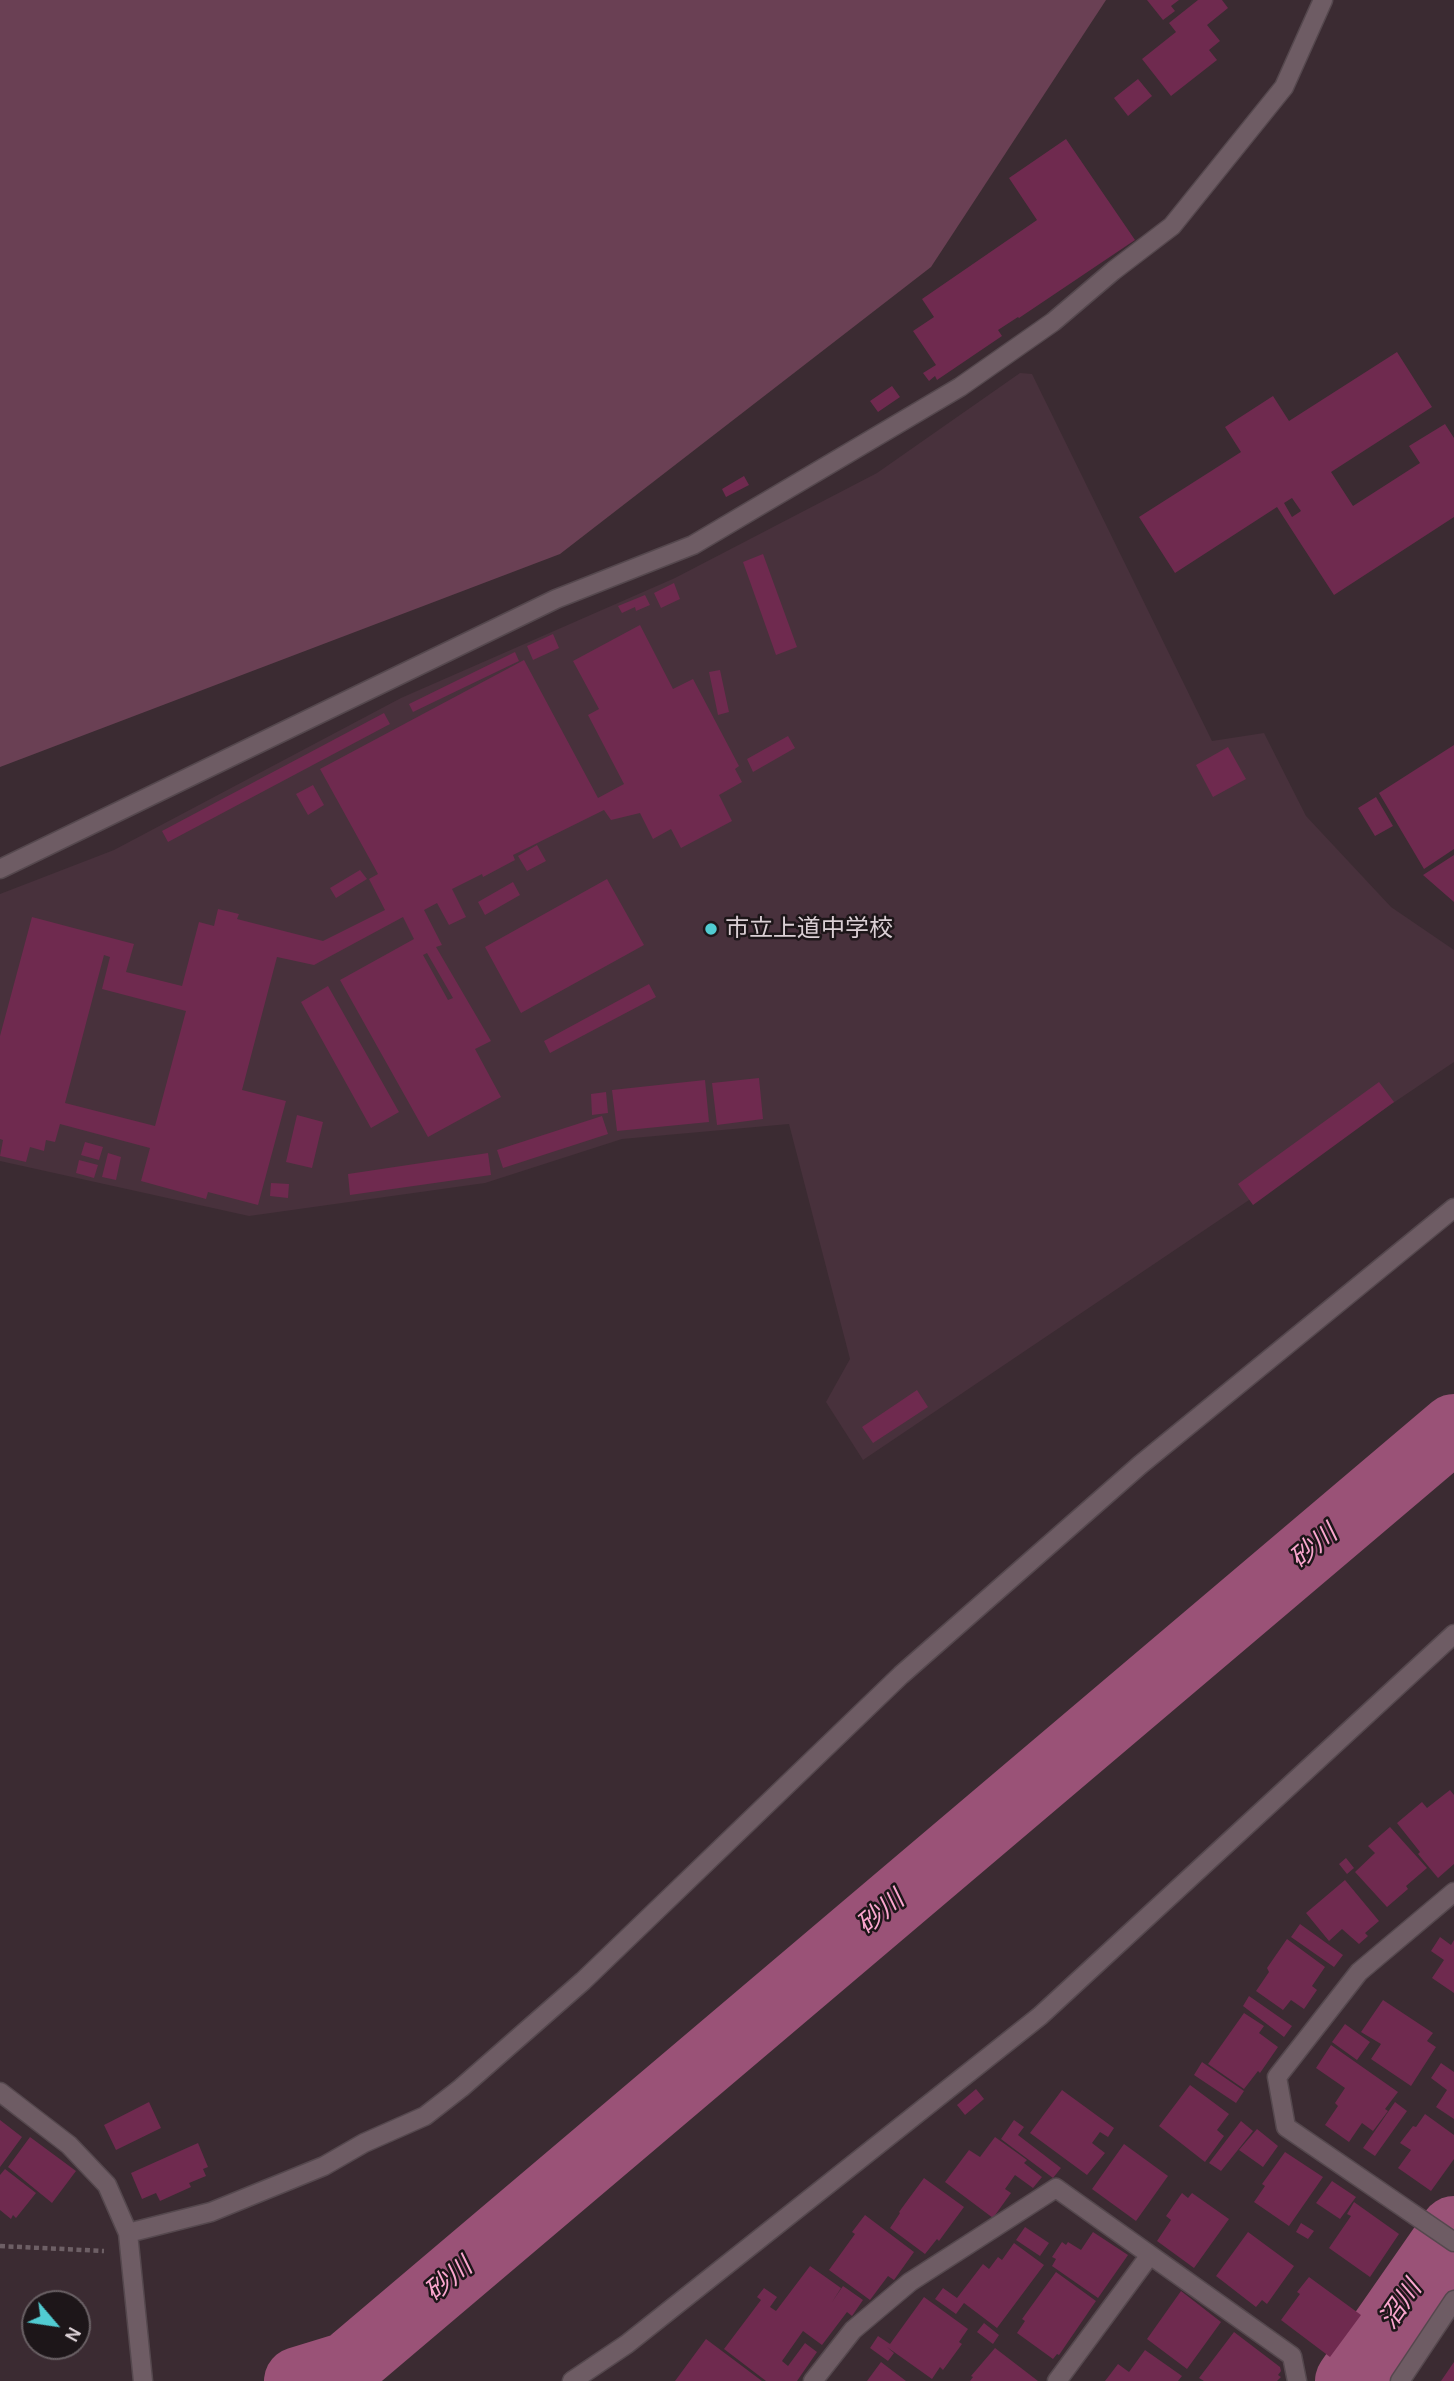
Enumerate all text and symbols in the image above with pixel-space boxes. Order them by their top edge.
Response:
place label: 市立上道中学校 [725,915,893,943]
marker: 市立上道中学校 [703,921,719,937]
water label: 砂川 [1284,1518,1344,1576]
water label: 砂川 [851,1884,911,1942]
water label: 砂川 [419,2251,479,2309]
water label: 沼川 [1373,2275,1429,2335]
north arrow [21,2290,91,2360]
text: N [60,2323,86,2346]

